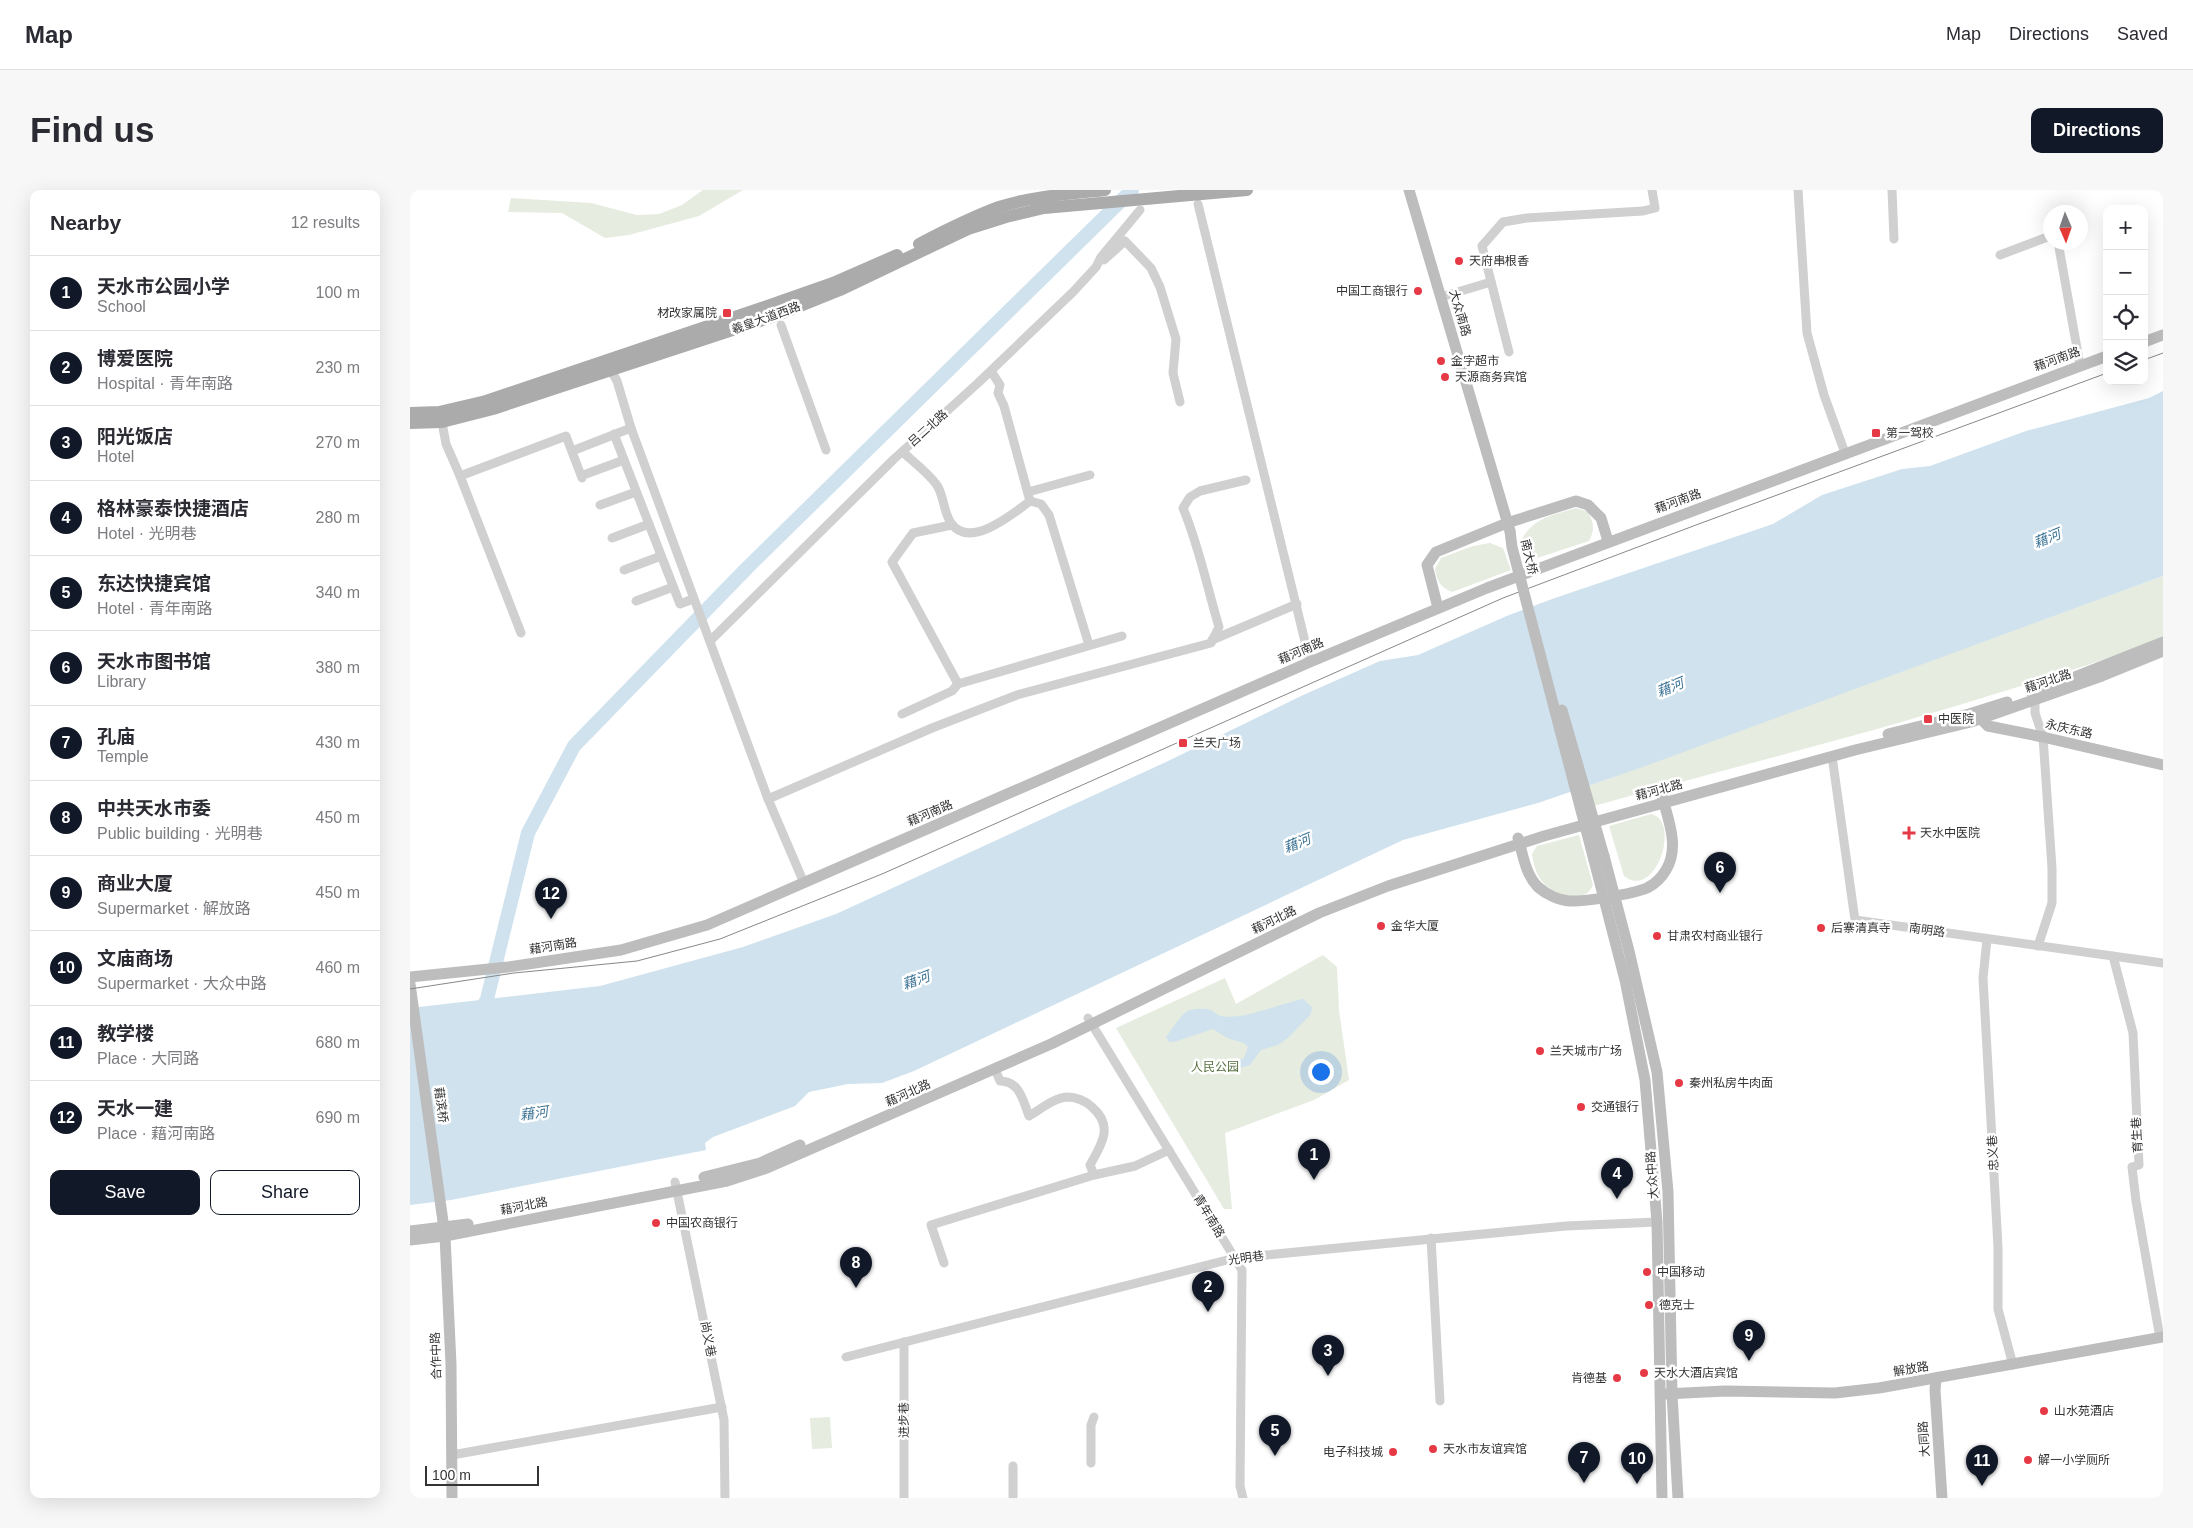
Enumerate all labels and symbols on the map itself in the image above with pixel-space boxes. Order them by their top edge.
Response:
north arrow [2043,205,2088,250]
place label: 天府串根香 [1469,254,1529,268]
marker: 天府串根香 [1453,255,1465,267]
place label: 中国工商银行 [1336,284,1408,298]
marker: 中国工商银行 [1412,285,1424,297]
street label: 大众南路 [1447,288,1473,338]
street label: 羲皇大道西路 [730,299,802,337]
place label: 材改家属院 [657,306,717,320]
marker: 材改家属院 [721,307,733,319]
street label: 藉河南路 [2032,344,2082,374]
place label: 金字超市 [1451,354,1499,368]
marker: 金字超市 [1435,355,1447,367]
place label: 天源商务宾馆 [1455,370,1527,384]
marker: 天源商务宾馆 [1439,371,1451,383]
street label: 吕二北路 [905,407,951,449]
place label: 第一驾校 [1886,426,1934,440]
marker: 第一驾校 [1870,427,1882,439]
street label: 藉河南路 [1653,486,1703,516]
water label: 藉河 [2031,524,2066,551]
street label: 南大桥 [1518,538,1540,576]
street label: 藉河南路 [1276,635,1326,667]
street label: 藉河北路 [2023,667,2073,695]
water label: 藉河 [1654,673,1689,700]
place label: 中医院 [1938,712,1974,726]
marker: 中医院 [1922,713,1934,725]
street label: 永庆东路 [2044,717,2094,741]
place label: 兰天广场 [1193,736,1241,750]
marker: 兰天广场 [1177,737,1189,749]
street label: 藉河北路 [1634,777,1684,803]
street label: 藉河南路 [905,797,955,829]
marker: 天水中医院 [1902,826,1916,840]
place label: 天水中医院 [1920,826,1980,840]
water label: 藉河 [1281,829,1316,856]
pin: 6 [1704,852,1736,893]
pin: 12 [535,878,567,919]
street label: 藉河北路 [1249,903,1299,937]
place label: 金华大厦 [1391,919,1439,933]
marker: 金华大厦 [1375,920,1387,932]
place label: 后寨清真寺 [1831,921,1891,935]
street label: 南明路 [1908,921,1946,939]
marker: 后寨清真寺 [1815,922,1827,934]
place label: 甘肃农村商业银行 [1667,929,1763,943]
marker: 甘肃农村商业银行 [1651,930,1663,942]
street label: 藉河南路 [528,935,578,957]
water label: 藉河 [900,967,935,992]
place label: 兰天城市广场 [1550,1044,1622,1058]
marker: 兰天城市广场 [1534,1045,1546,1057]
your location [1308,1059,1334,1085]
park label: 人民公园 [1191,1060,1239,1074]
place label: 秦州私房牛肉面 [1689,1076,1773,1090]
street label: 藉河北路 [883,1077,933,1109]
marker: 秦州私房牛肉面 [1673,1077,1685,1089]
street label: 藉滨桥 [432,1086,450,1124]
place label: 交通银行 [1591,1100,1639,1114]
marker: 交通银行 [1575,1101,1587,1113]
water label: 藉河 [519,1103,552,1123]
street label: 育生巷 [2129,1117,2145,1153]
street label: 忠义巷 [1985,1135,2001,1171]
pin: 1 [1298,1139,1330,1180]
street label: 大众中路 [1643,1151,1661,1199]
pin: 4 [1601,1158,1633,1199]
street label: 青年南路 [1191,1192,1227,1240]
street label: 藉河北路 [499,1195,549,1217]
place label: 中国农商银行 [666,1216,738,1230]
marker: 中国农商银行 [650,1217,662,1229]
pin: 8 [840,1247,872,1288]
street label: 光明巷 [1227,1249,1265,1267]
place label: 中国移动 [1657,1265,1705,1279]
marker: 中国移动 [1641,1266,1653,1278]
pin: 2 [1192,1271,1224,1312]
place label: 德克士 [1659,1298,1695,1312]
marker: 德克士 [1643,1299,1655,1311]
street label: 尚义巷 [698,1320,718,1358]
pin: 9 [1733,1320,1765,1361]
street label: 合作中路 [428,1332,444,1380]
pin: 3 [1312,1335,1344,1376]
street label: 解放路 [1892,1359,1930,1379]
place label: 天水大酒店宾馆 [1654,1366,1738,1380]
marker: 天水大酒店宾馆 [1638,1367,1650,1379]
place label: 肯德基 [1571,1371,1607,1385]
marker: 肯德基 [1611,1372,1623,1384]
street label: 进步巷 [897,1402,911,1438]
place label: 山水苑酒店 [2054,1404,2114,1418]
marker: 山水苑酒店 [2038,1405,2050,1417]
pin: 5 [1259,1415,1291,1456]
street label: 大同路 [1916,1421,1932,1457]
place label: 天水市友谊宾馆 [1443,1442,1527,1456]
pin: 7 [1568,1442,1600,1483]
marker: 天水市友谊宾馆 [1427,1443,1439,1455]
pin: 10 [1621,1443,1653,1484]
place label: 电子科技城 [1323,1445,1383,1459]
pin: 11 [1966,1445,1998,1486]
marker: 电子科技城 [1387,1446,1399,1458]
place label: 解一小学厕所 [2038,1453,2110,1467]
marker: 解一小学厕所 [2022,1454,2034,1466]
scale bar [425,1463,539,1486]

